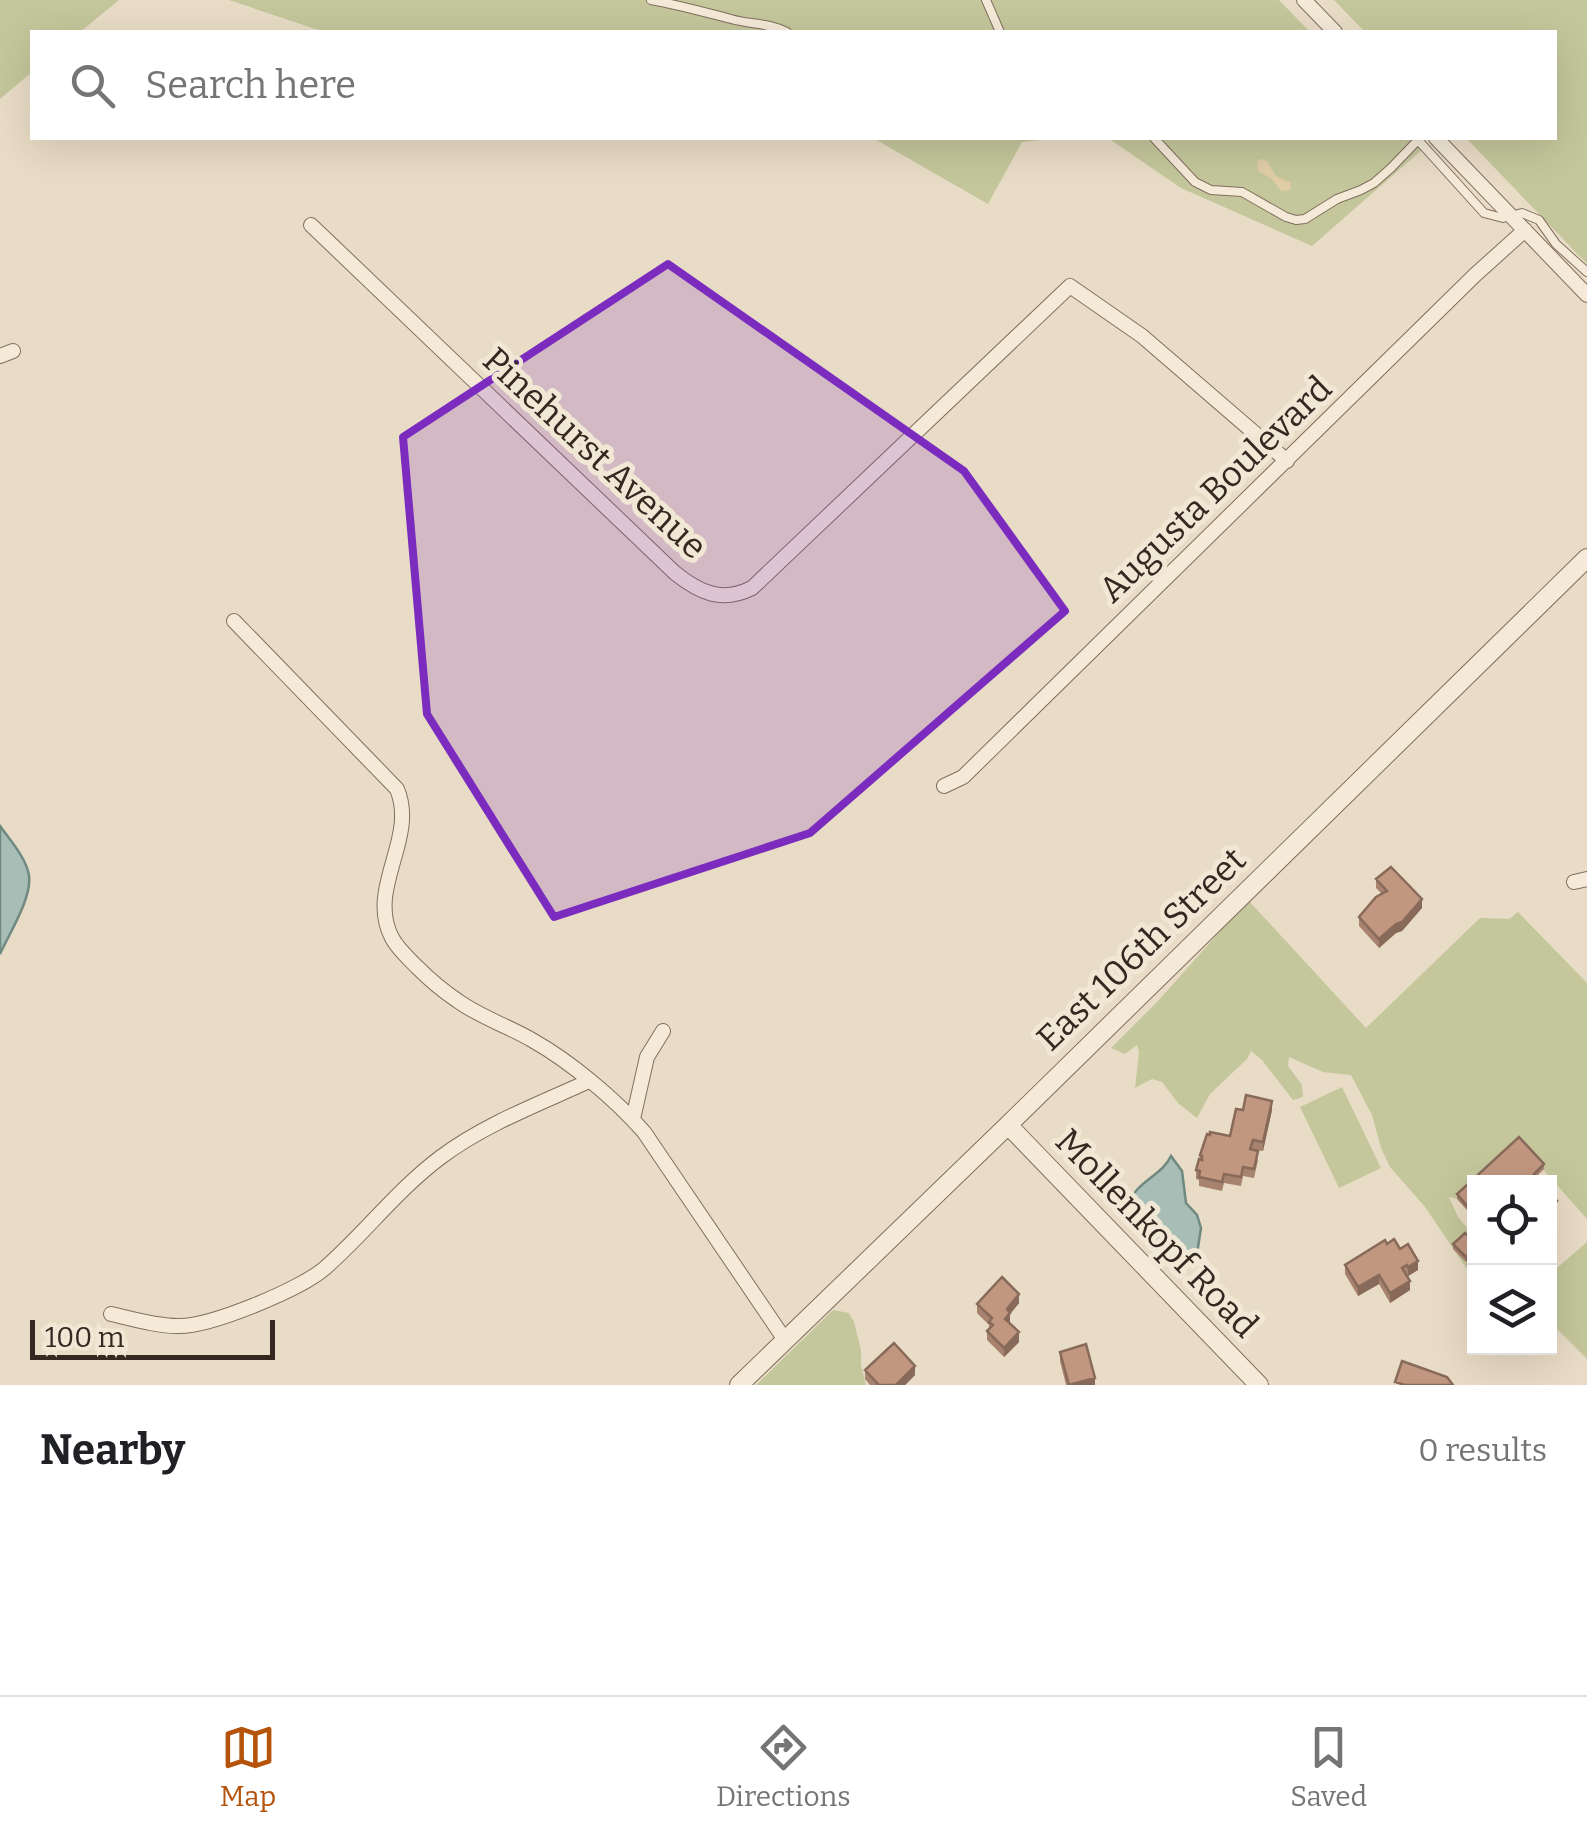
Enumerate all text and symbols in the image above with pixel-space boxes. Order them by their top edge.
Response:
search box [30,30,1557,140]
icon: search [65,58,120,113]
text: Search here [145,62,356,108]
street label: Pinehurst Avenue [475,339,715,567]
street label: Augusta Boulevard [1090,367,1340,611]
street label: East 106th Street [1028,839,1254,1059]
street label: Mollenkopf Road [1047,1120,1267,1346]
map controls [1467,1175,1557,1355]
button: locate [1467,1175,1557,1265]
button: layers [1467,1265,1557,1355]
scale bar [30,1315,275,1360]
text: 100 m [45,1321,125,1354]
text: Nearby [40,1425,185,1475]
text: 0 results [1418,1431,1547,1469]
tab: Map [220,1720,276,1813]
tab: Directions [716,1720,851,1813]
tab: Saved [1290,1720,1367,1813]

